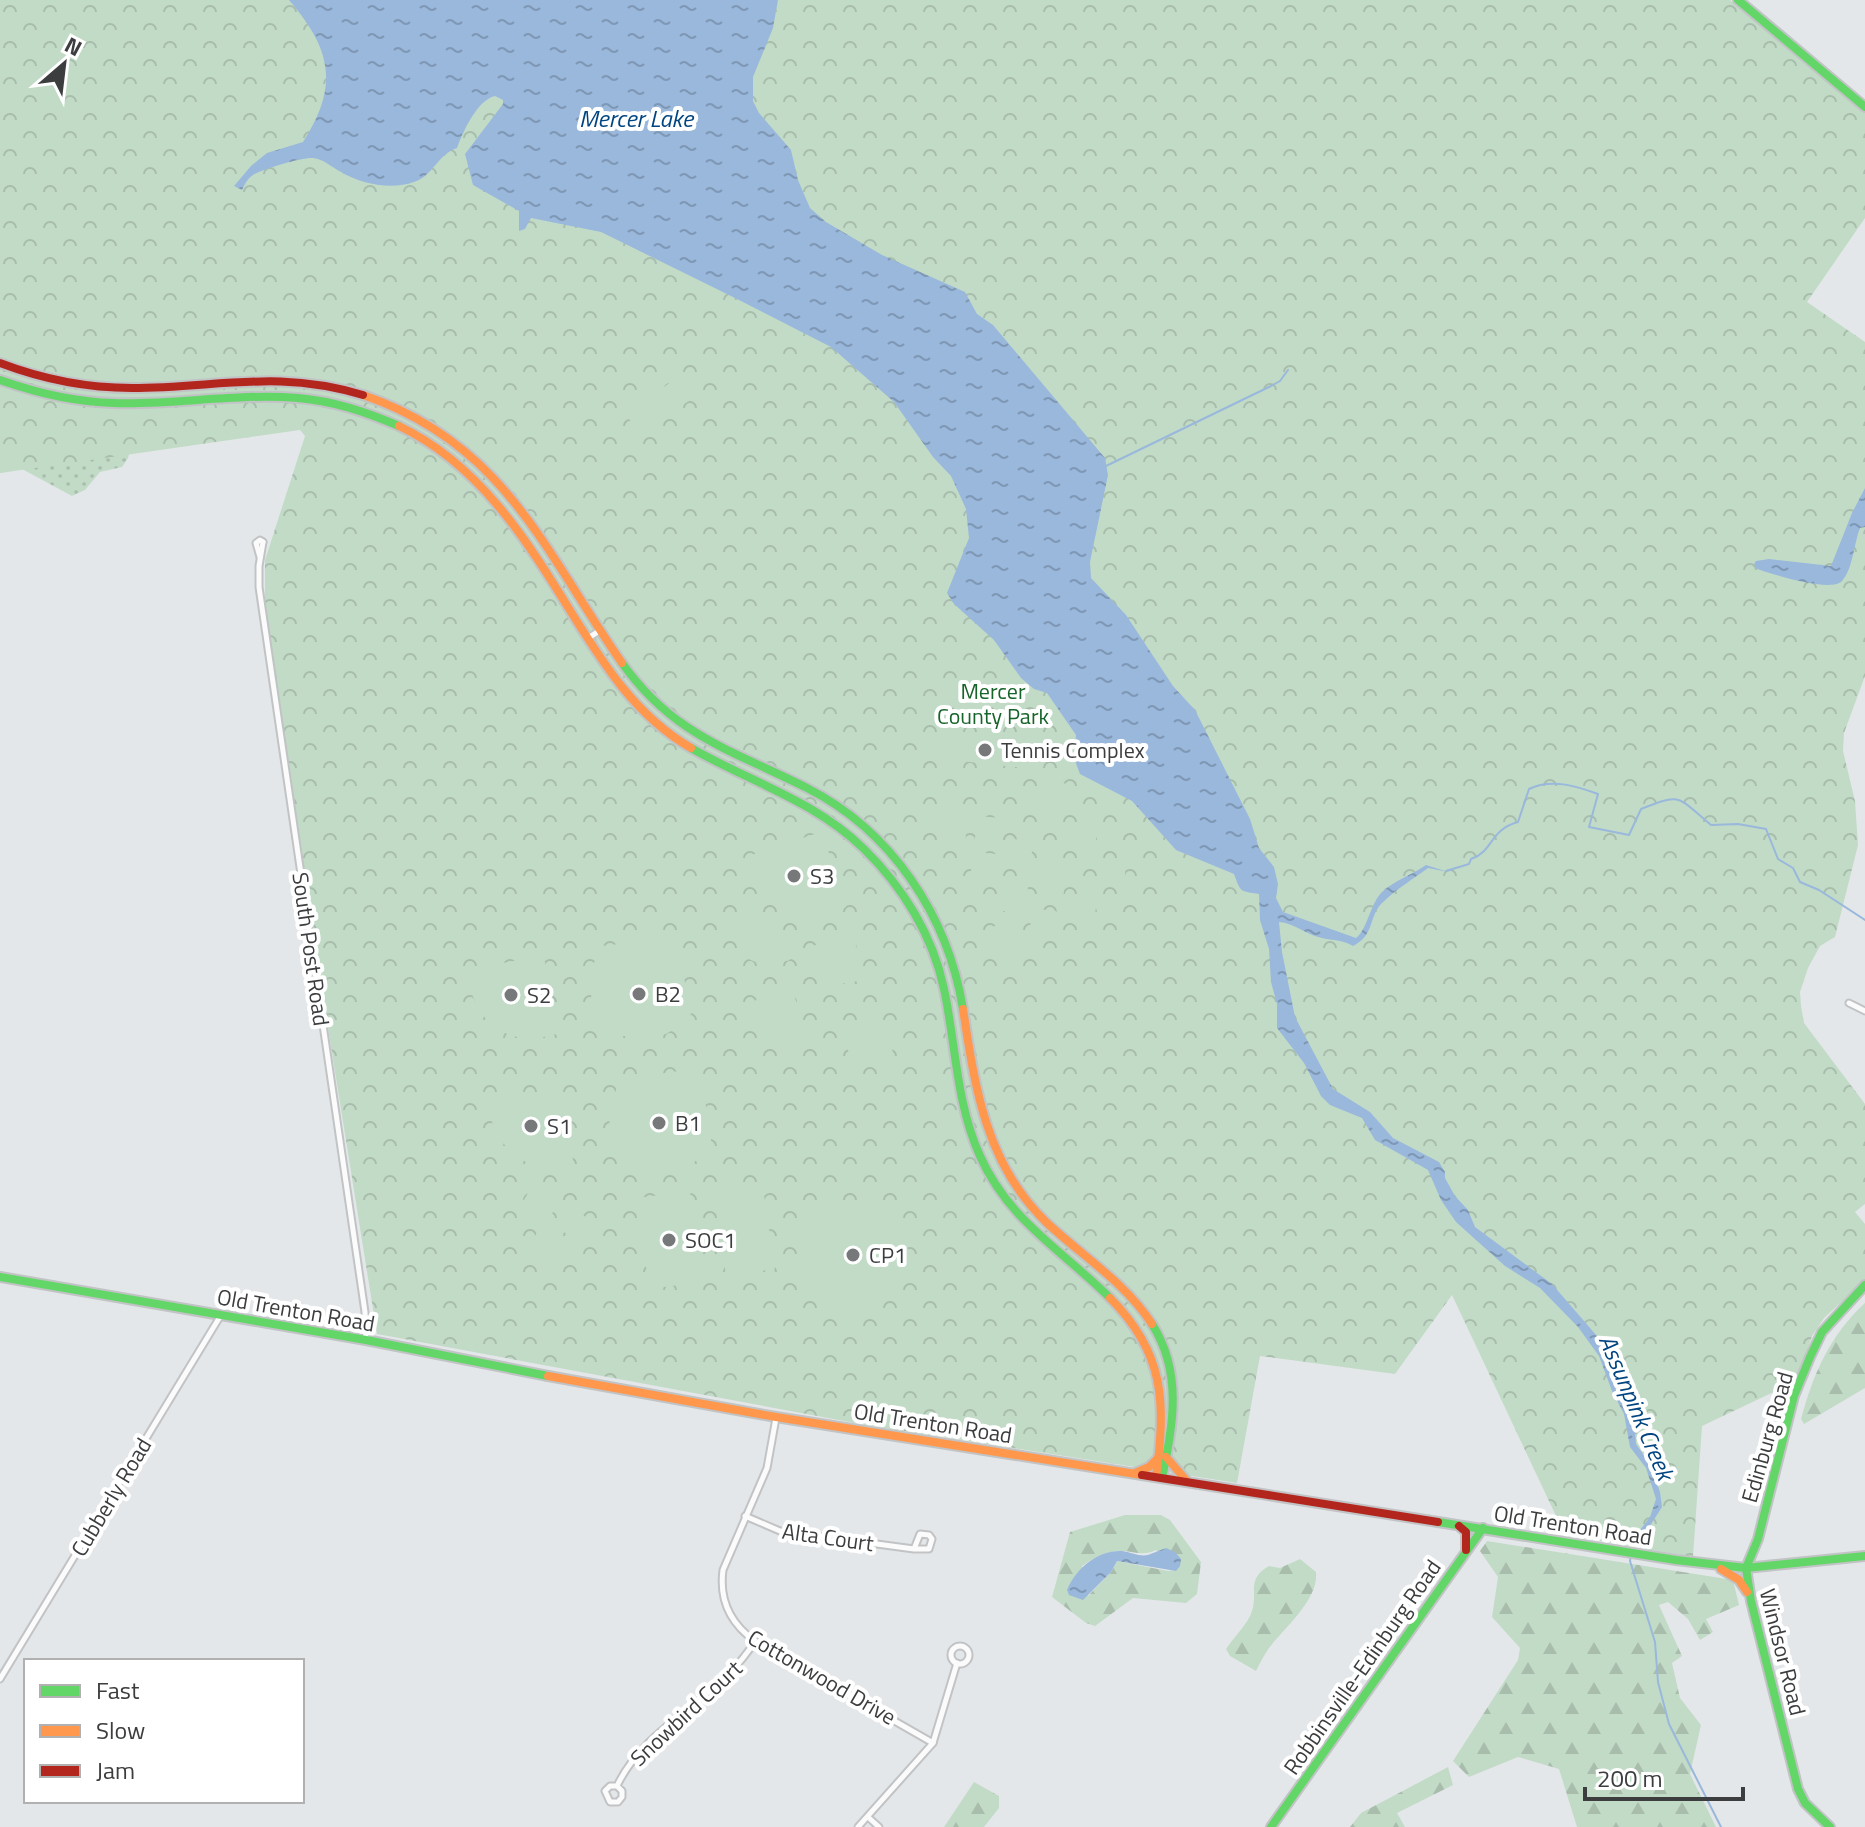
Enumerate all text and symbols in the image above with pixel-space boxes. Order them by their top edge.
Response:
north arrow [24,24,104,104]
text: N [59,28,88,65]
water label: Mercer Lake [579,100,695,136]
park label: Mercer County Park [937,674,1050,733]
place label: Tennis Complex [1001,733,1145,767]
marker: Tennis Complex [976,741,994,759]
place label: S3 [810,859,834,893]
marker: S3 [785,867,803,885]
street label: South Post Road [283,870,339,1028]
place label: B2 [655,977,681,1011]
place label: S2 [527,978,551,1012]
marker: B2 [630,985,648,1003]
marker: S2 [502,986,520,1004]
place label: B1 [675,1106,701,1140]
place label: S1 [547,1109,571,1143]
marker: B1 [650,1114,668,1132]
marker: S1 [522,1117,540,1135]
place label: SOC1 [685,1223,736,1257]
marker: SOC1 [660,1231,678,1249]
place label: CP1 [869,1238,906,1272]
marker: CP1 [844,1246,862,1264]
street label: Old Trenton Road [214,1279,378,1341]
water label: Assunpink Creek [1590,1329,1685,1488]
street label: Edinburg Road [1732,1368,1802,1506]
street label: Old Trenton Road [852,1394,1014,1452]
street label: Cubberly Road [62,1431,160,1563]
street label: Old Trenton Road [1492,1496,1654,1554]
street label: Alta Court [780,1514,876,1560]
street label: Robbinsville-Edinburg Road [1275,1552,1449,1782]
street label: Windsor Road [1751,1585,1815,1719]
street label: Cottonwood Drive [741,1621,903,1733]
street label: Snowbird Court [622,1652,750,1774]
legend [24,1659,304,1803]
text: Fast [96,1672,140,1708]
text: Slow [96,1712,145,1748]
scale bar [1585,1751,1743,1801]
text: Jam [96,1752,135,1788]
text: 200 m [1597,1760,1663,1796]

